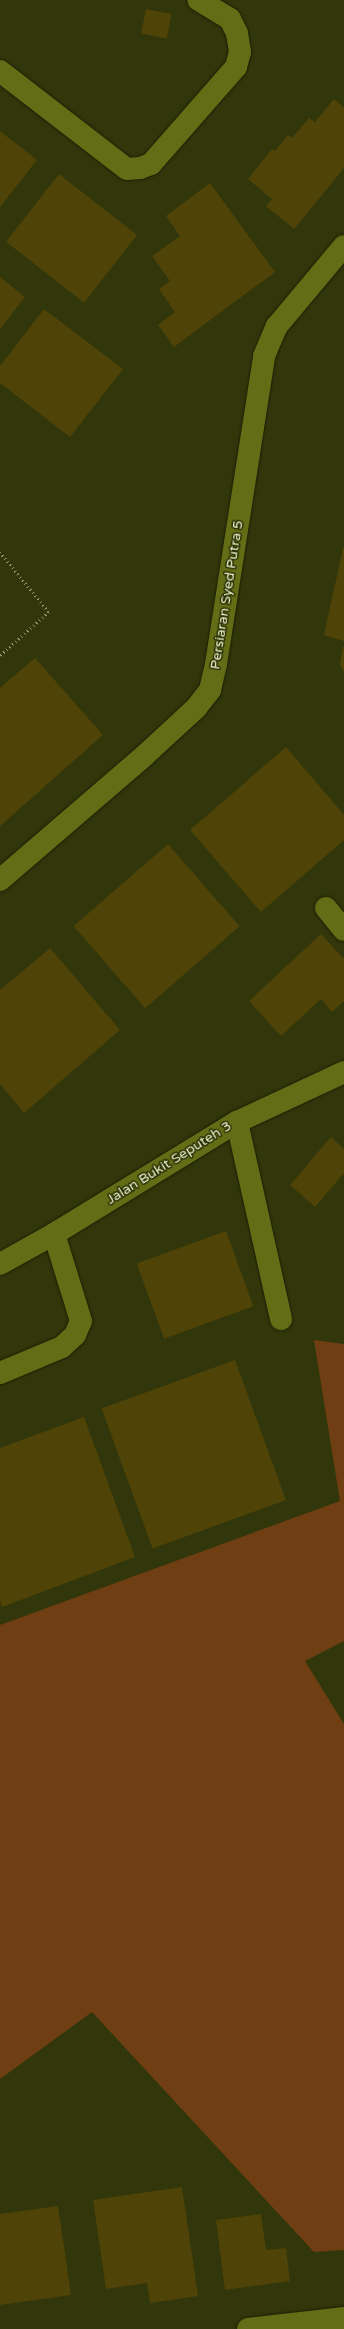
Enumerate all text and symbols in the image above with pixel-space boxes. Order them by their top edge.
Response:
street label: Persiaran Syed Putra 5 [207,519,247,671]
street label: Jalan Bukit Seputeh 3 [103,1118,235,1208]

